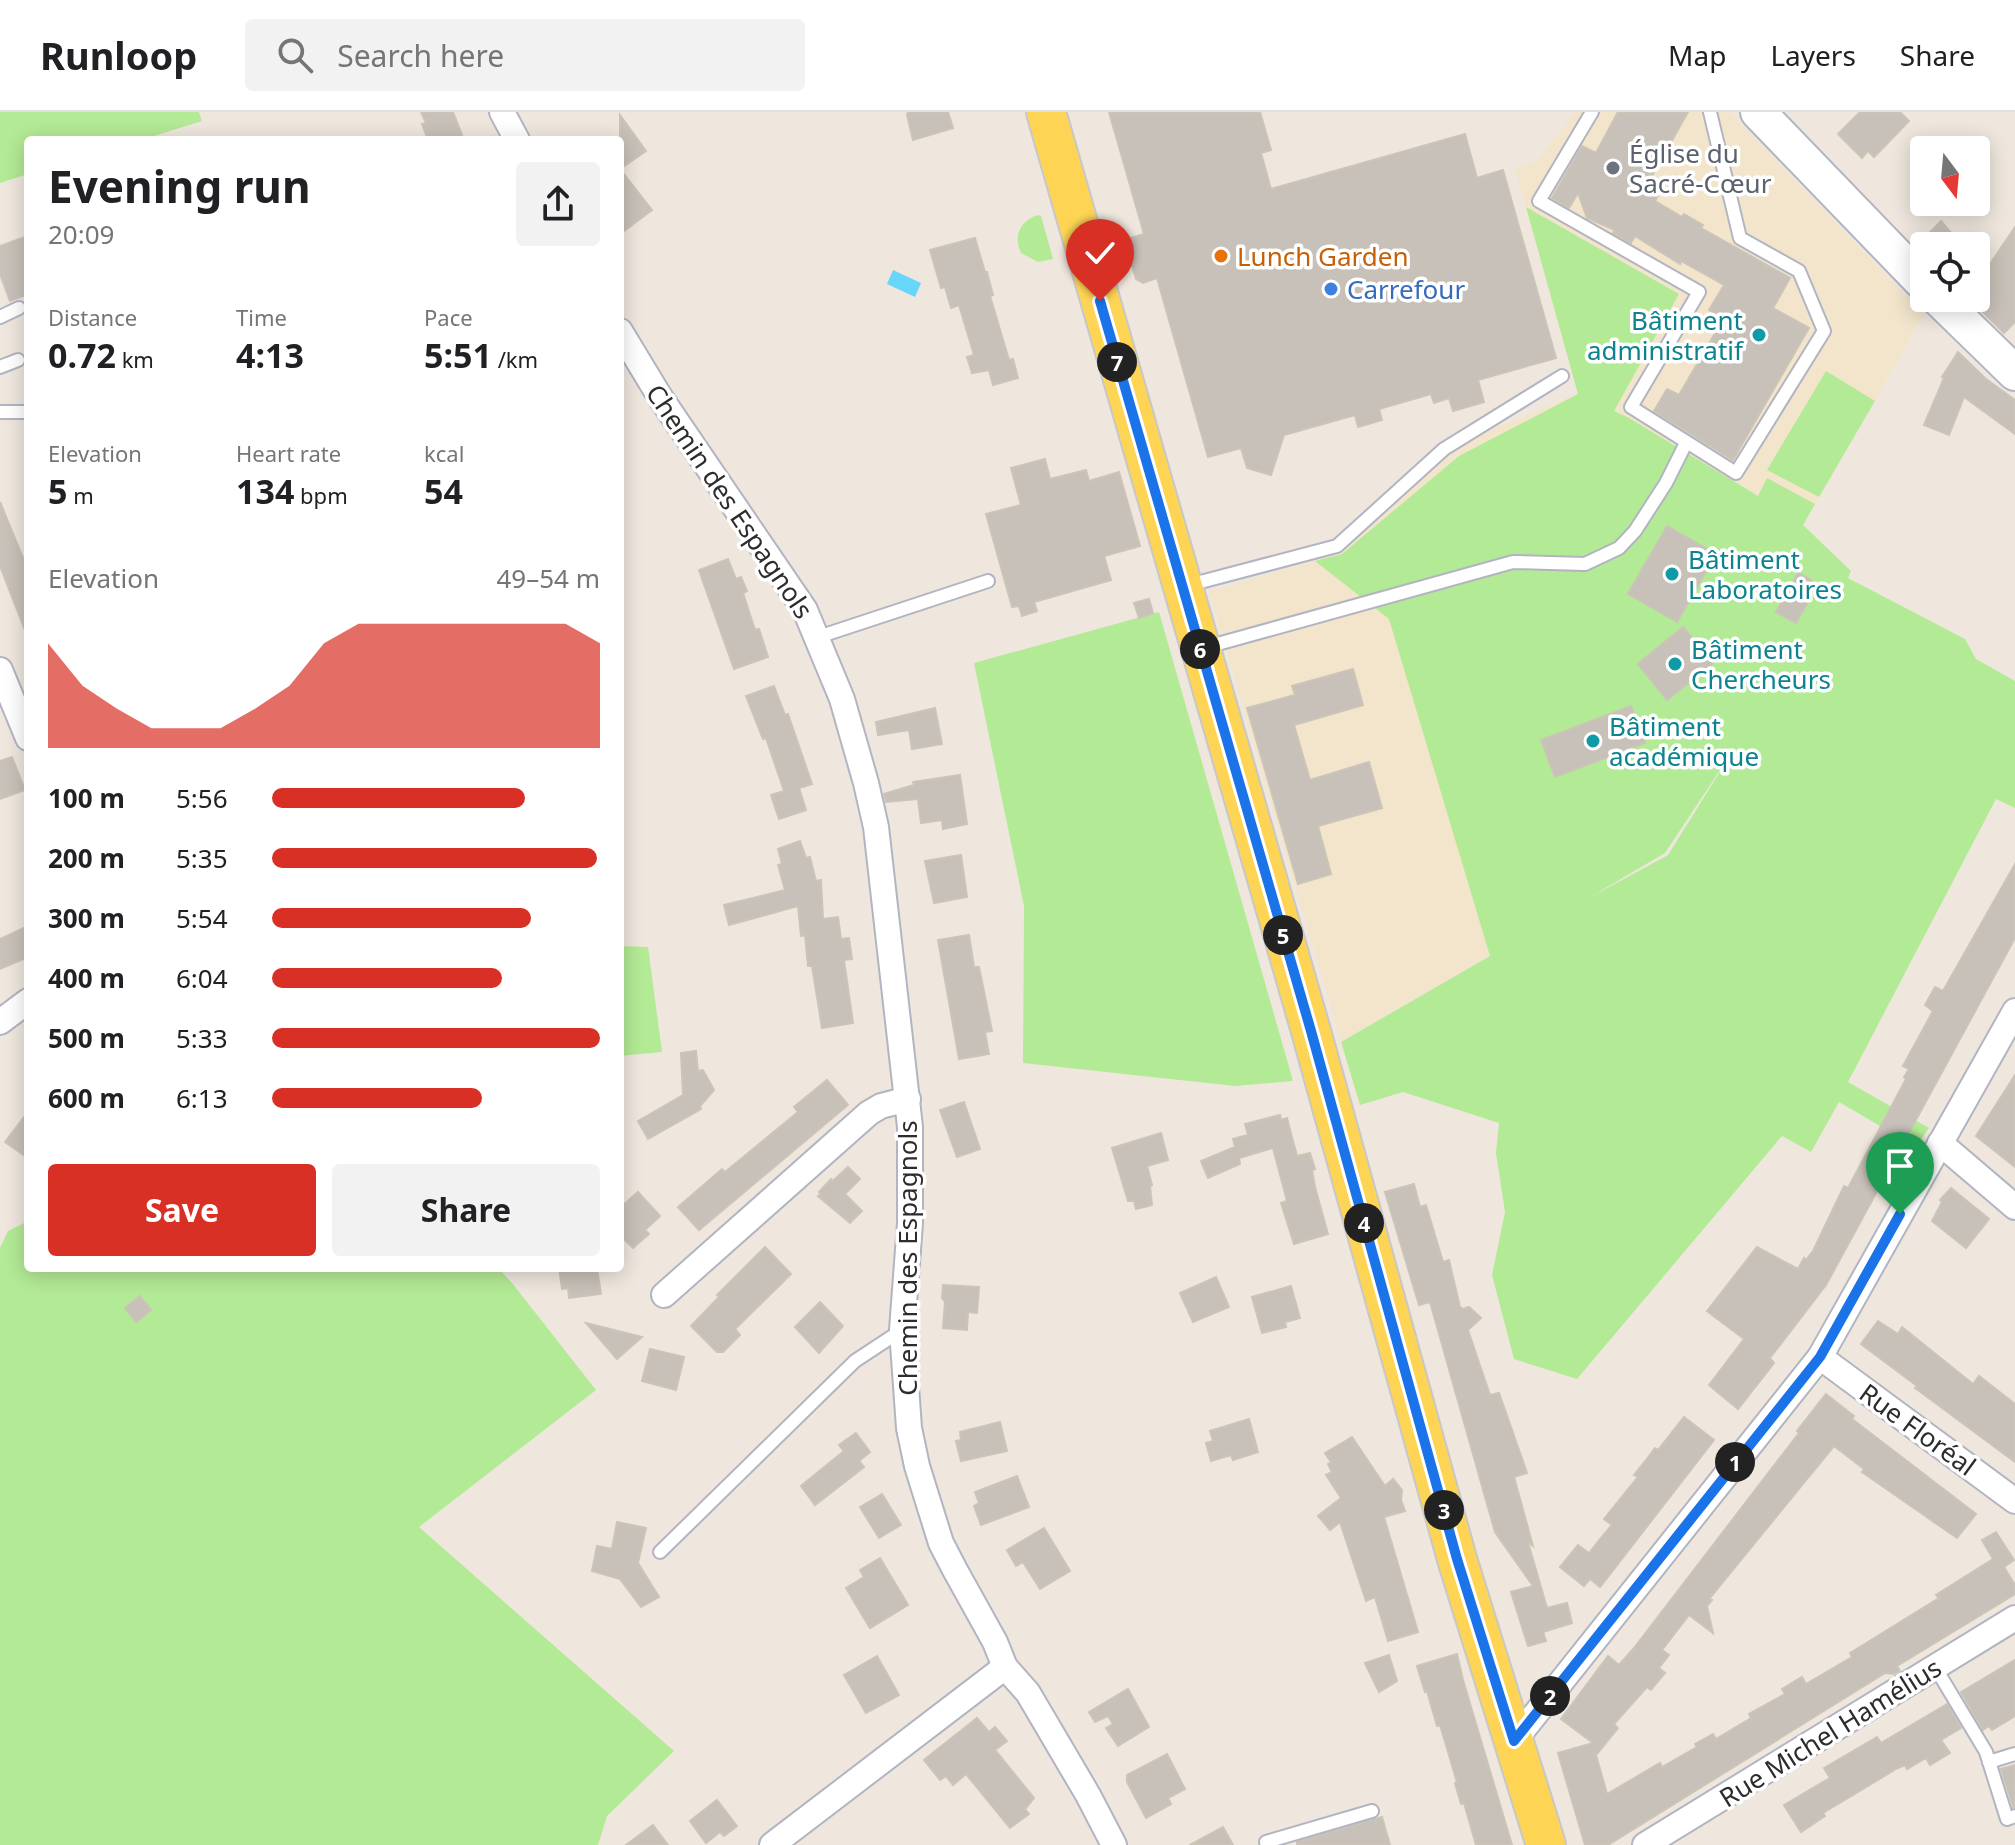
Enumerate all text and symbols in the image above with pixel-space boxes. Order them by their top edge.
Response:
search box [245,19,805,91]
text: Runloop [40,29,197,81]
icon: search [273,33,317,77]
text: Search here [337,35,504,76]
text: Map [1668,36,1726,74]
text: Layers [1770,36,1856,74]
text: Share [1900,36,1975,74]
place label: Église du Sacré-Cœur [1629,135,1772,201]
north arrow [1910,136,1990,216]
map controls [1910,136,1990,312]
text: Evening run [48,156,311,216]
marker: Église du Sacré-Cœur [1604,159,1622,177]
button: share [516,162,600,246]
text: 20:09 [48,216,114,252]
pin [1066,219,1134,301]
icon: check [1078,231,1122,275]
button: locate [1910,232,1990,312]
place label: Lunch Garden [1237,238,1409,274]
marker: Lunch Garden [1212,247,1230,265]
place label: Carrefour [1347,271,1465,307]
marker: Carrefour [1322,280,1340,298]
text: Distance [48,302,137,332]
text: Time [236,302,287,332]
text: Pace [424,302,473,332]
place label: Bâtiment administratif [1587,302,1745,368]
marker: Bâtiment administratif [1750,326,1768,344]
text: 0.72 [48,332,116,378]
text: 4:13 [236,332,304,378]
text: 5:51 [424,332,492,378]
pin: 7 [1097,342,1137,382]
text: km [116,344,154,374]
text: /km [492,344,538,374]
text: 7 [1111,347,1123,377]
street label: Chemin des Espagnols [638,377,822,625]
text: Elevation [48,438,142,468]
text: Heart rate [236,438,341,468]
text: kcal [424,438,464,468]
text: 5 [48,468,67,514]
text: 134 [236,468,294,514]
text: 54 [424,468,463,514]
text: m [67,480,94,510]
text: bpm [294,480,348,510]
place label: Bâtiment Laboratoires [1688,541,1842,607]
text: Elevation [48,560,159,596]
text: 49–54 m [496,560,600,596]
marker: Bâtiment Laboratoires [1663,565,1681,583]
pin: 6 [1180,629,1220,669]
place label: Bâtiment Chercheurs [1691,631,1831,697]
text: 6 [1194,634,1206,664]
marker: Bâtiment Chercheurs [1666,655,1684,673]
place label: Bâtiment académique [1609,708,1759,774]
marker: Bâtiment académique [1584,732,1602,750]
text: 100 m [48,780,125,816]
text: 5:56 [176,780,228,816]
text: 200 m [48,840,125,876]
text: 5:35 [176,840,228,876]
text: 300 m [48,900,125,936]
text: 5:54 [176,900,228,936]
pin: 5 [1263,915,1303,955]
text: 5 [1277,920,1289,950]
text: 400 m [48,960,125,996]
text: 6:04 [176,960,228,996]
text: 500 m [48,1020,125,1056]
text: 5:33 [176,1020,228,1056]
text: 600 m [48,1080,125,1116]
text: 6:13 [176,1080,228,1116]
street label: Chemin des Espagnols [889,1120,925,1396]
pin [1866,1132,1934,1214]
icon: arrive [1878,1144,1922,1188]
button: Save [48,1164,316,1256]
button: Share [332,1164,600,1256]
pin: 4 [1344,1203,1384,1243]
text: 4 [1358,1208,1370,1238]
street label: Rue Floréal [1852,1375,1984,1483]
pin: 1 [1715,1442,1755,1482]
text: 1 [1729,1447,1741,1477]
pin: 3 [1424,1490,1464,1530]
text: 3 [1438,1495,1450,1525]
street label: Rue Michel Hamélius [1712,1649,1948,1815]
pin: 2 [1530,1676,1570,1716]
text: 2 [1544,1681,1556,1711]

